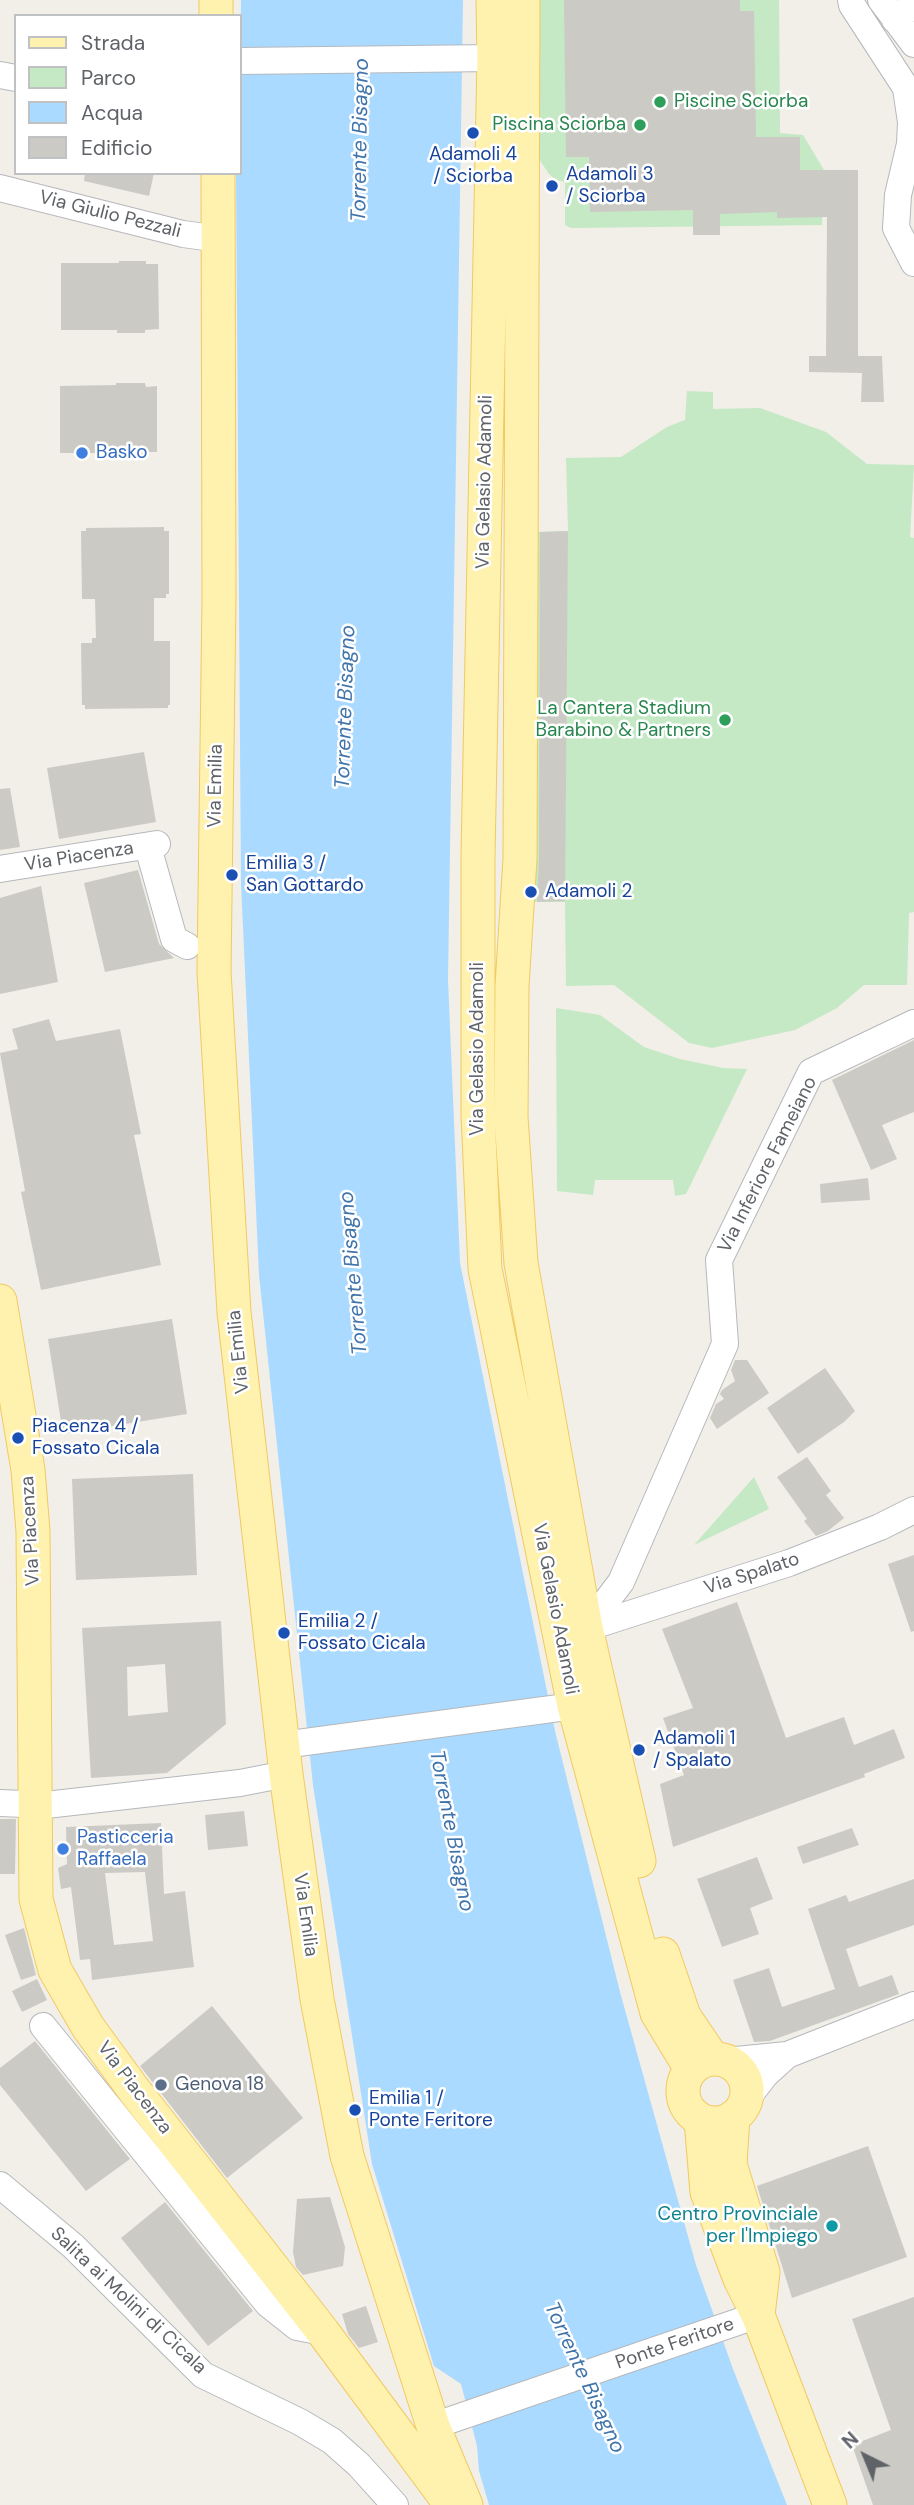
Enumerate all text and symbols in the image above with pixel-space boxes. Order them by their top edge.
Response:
legend [14,14,242,175]
text: Strada [81,29,145,57]
water label: Torrente Bisagno [347,58,375,222]
text: Parco [81,64,136,92]
place label: Piscine Sciorba [674,91,808,113]
marker: Piscine Sciorba [652,94,668,110]
text: Acqua [81,99,143,127]
place label: Piscina Sciorba [492,114,626,136]
marker: Piscina Sciorba [632,117,648,133]
marker: Adamoli 4 / Sciorba [465,125,481,141]
text: Edificio [81,134,152,162]
place label: Adamoli 4 / Sciorba [429,144,517,188]
place label: Adamoli 3 / Sciorba [566,164,654,208]
marker: Adamoli 3 / Sciorba [544,178,560,194]
street label: Via Giulio Pezzali [37,186,183,244]
street label: Via Gelasio Adamoli [472,395,498,569]
place label: Basko [96,442,147,464]
marker: Basko [74,445,90,461]
water label: Torrente Bisagno [331,625,361,789]
place label: La Cantera Stadium Barabino & Partners [535,698,711,742]
marker: La Cantera Stadium Barabino & Partners [717,712,733,728]
street label: Via Emilia [204,744,228,828]
street label: Via Piacenza [23,837,135,877]
place label: Emilia 3 / San Gottardo [246,853,364,897]
marker: Emilia 3 / San Gottardo [224,867,240,883]
place label: Adamoli 2 [545,881,632,903]
marker: Adamoli 2 [523,884,539,900]
street label: Via Gelasio Adamoli [467,962,489,1136]
street label: Via Inferiore Fameiano [714,1073,822,1257]
water label: Torrente Bisagno [334,1190,374,1356]
street label: Via Emilia [223,1309,255,1395]
place label: Piacenza 4 / Fossato Cicala [32,1416,160,1460]
marker: Piacenza 4 / Fossato Cicala [10,1430,26,1446]
street label: Via Piacenza [17,1475,45,1587]
street label: Via Gelasio Adamoli [527,1521,583,1697]
street label: Via Spalato [702,1548,802,1600]
place label: Emilia 2 / Fossato Cicala [298,1611,426,1655]
marker: Emilia 2 / Fossato Cicala [276,1625,292,1641]
place label: Adamoli 1 / Spalato [653,1728,735,1772]
marker: Adamoli 1 / Spalato [631,1742,647,1758]
water label: Torrente Bisagno [423,1748,479,1914]
place label: Pasticceria Raffaela [77,1827,174,1871]
marker: Pasticceria Raffaela [55,1841,71,1857]
street label: Via Emilia [288,1872,322,1958]
street label: Via Piacenza [92,2037,176,2139]
place label: Genova 18 [175,2074,264,2096]
marker: Genova 18 [153,2077,169,2093]
place label: Emilia 1 / Ponte Feritore [369,2088,493,2132]
marker: Emilia 1 / Ponte Feritore [347,2102,363,2118]
place label: Centro Provinciale per l'Impiego [657,2204,818,2248]
marker: Centro Provinciale per l'Impiego [824,2218,840,2234]
street label: Salita ai Molini di Cicala [45,2223,211,2379]
water label: Torrente Bisagno [538,2298,630,2458]
street label: Ponte Feritore [613,2313,737,2375]
north arrow [830,2421,900,2491]
text: N [837,2426,864,2454]

